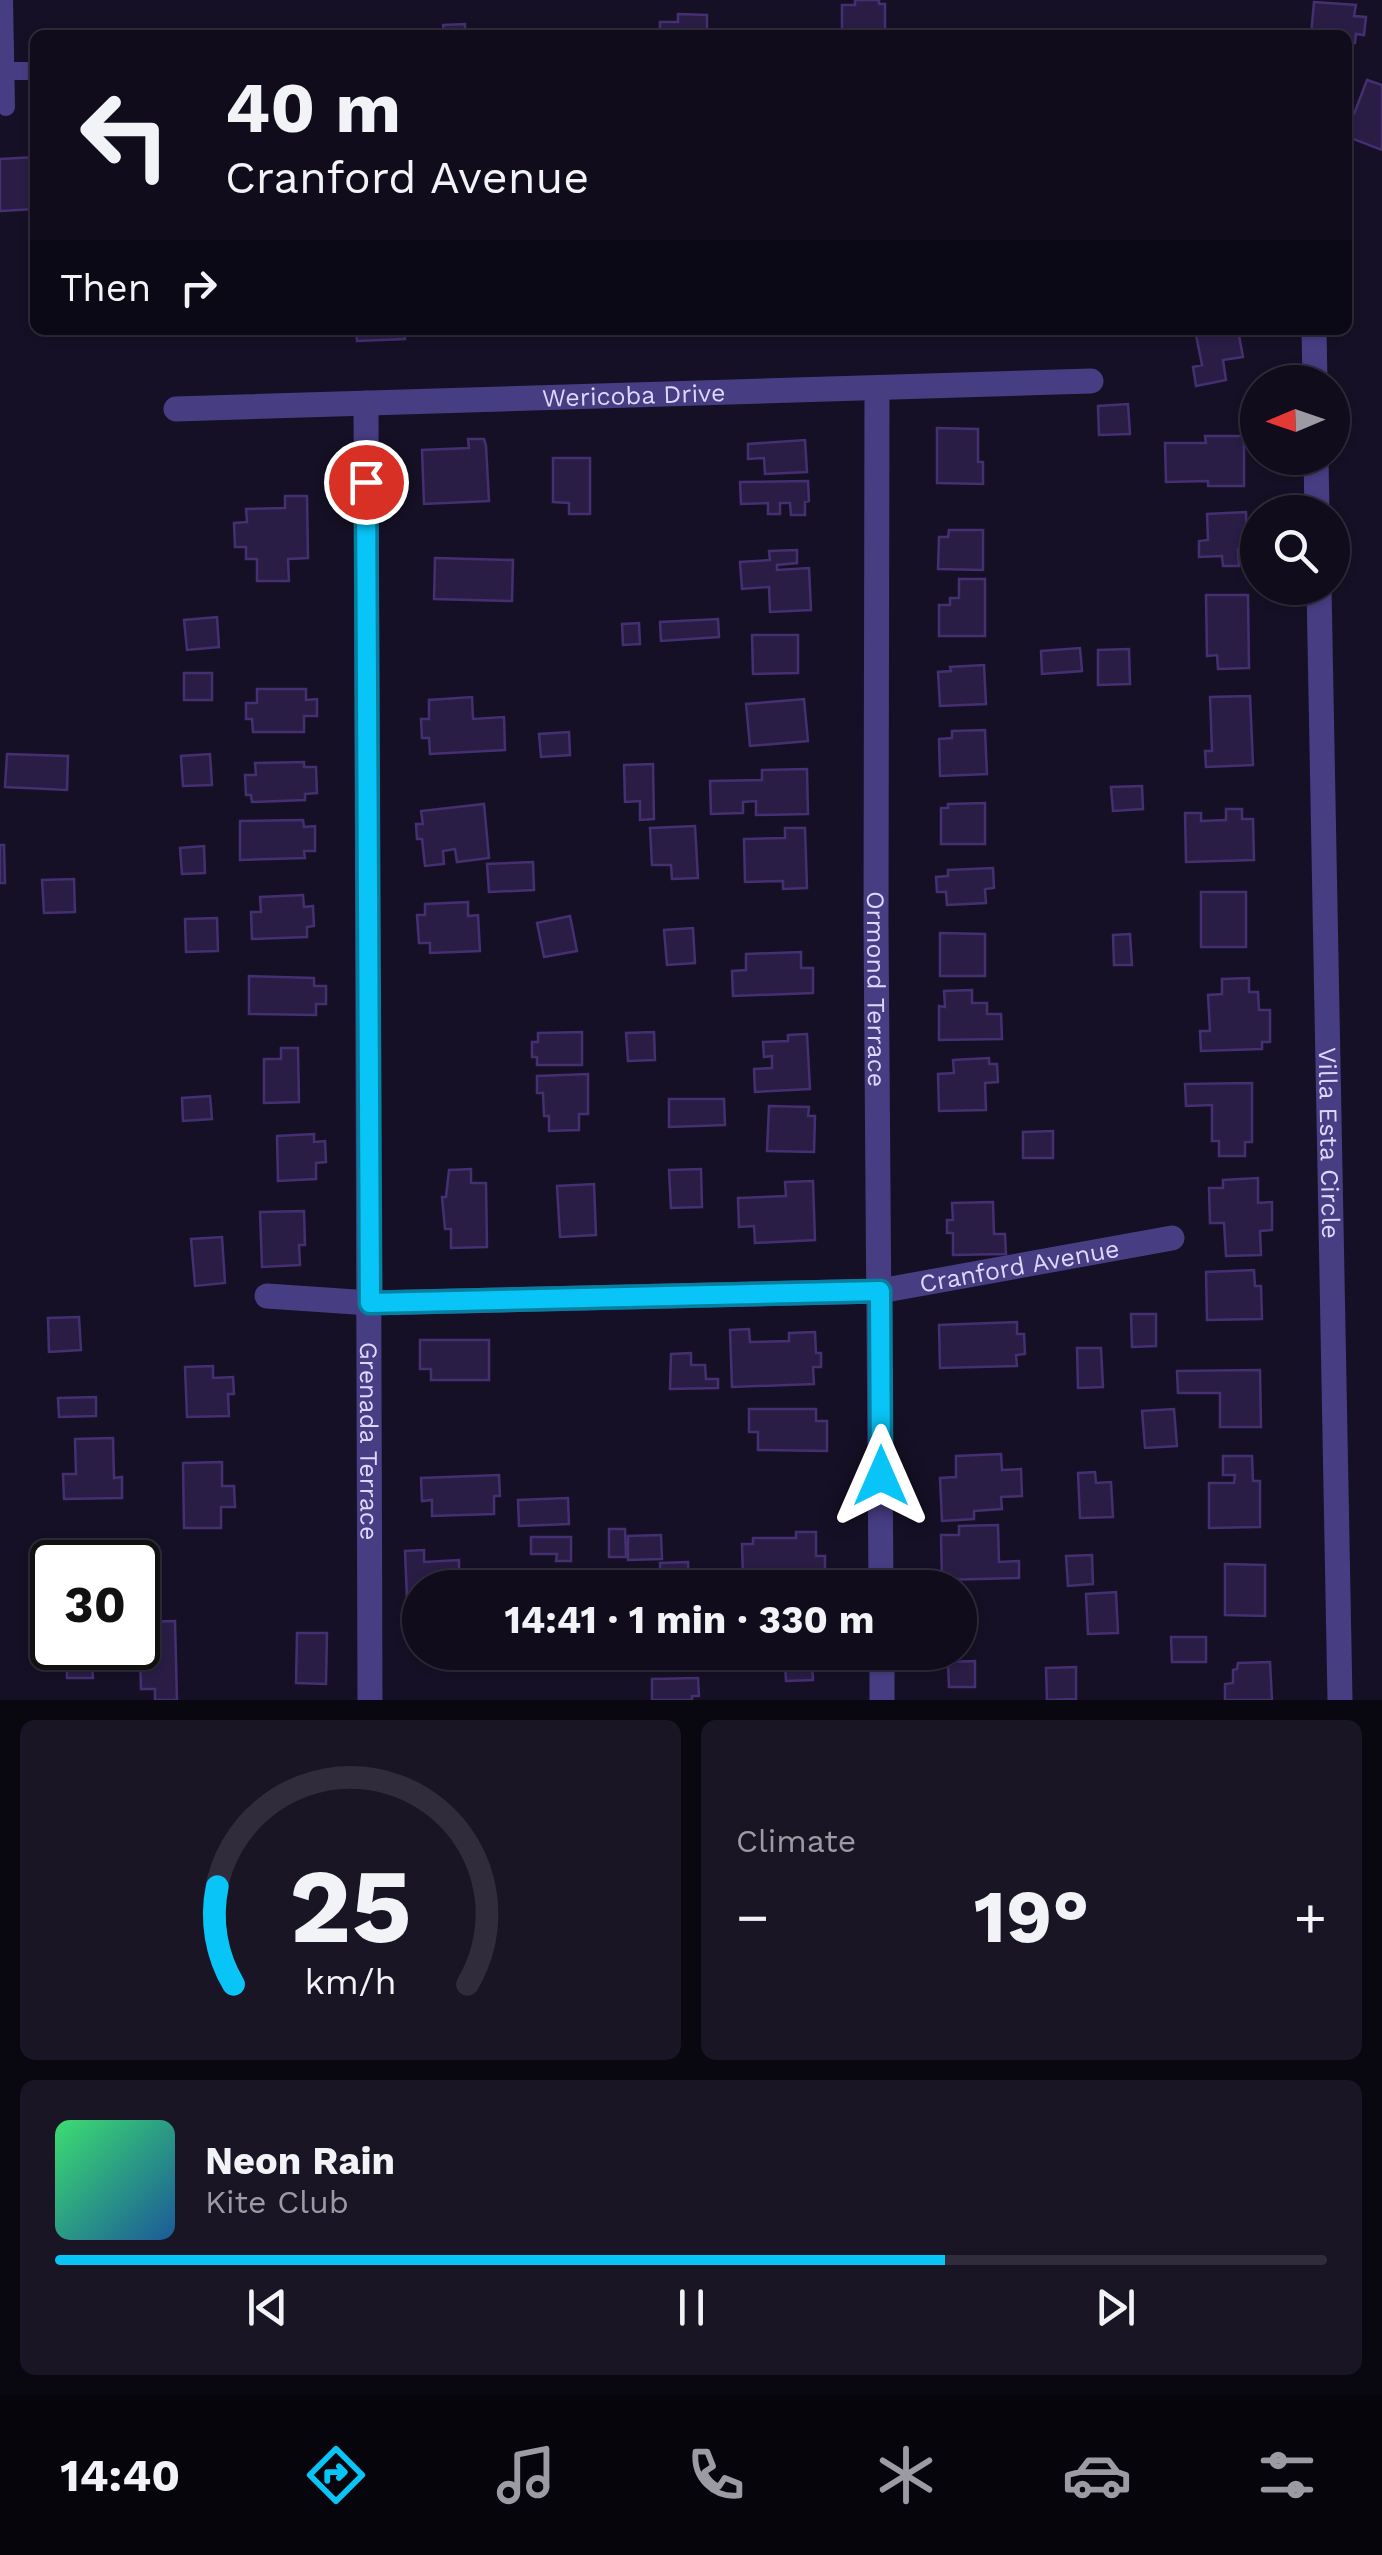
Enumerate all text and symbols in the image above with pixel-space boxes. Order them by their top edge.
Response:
text: 40 m [225,67,401,149]
icon: left [60,70,190,200]
text: Cranford Avenue [225,151,589,204]
icon: right [171,260,226,315]
text: Then [60,266,151,310]
north arrow [1240,365,1350,475]
map controls [1240,365,1350,605]
street label: Wericoba Drive [542,378,726,413]
pin [324,440,409,525]
icon: arrive [339,455,394,510]
button: search [1240,495,1350,605]
street label: Ormond Terrace [861,891,891,1087]
street label: Villa Esta Circle [1313,1047,1345,1239]
street label: Cranford Avenue [917,1234,1122,1299]
street label: Grenada Terrace [354,1342,384,1540]
position arrow [829,1424,933,1528]
speed limit sign: 30 [30,1540,160,1670]
text: 14:41 · 1 min · 330 m [504,1598,875,1642]
text: Climate [736,1822,856,1860]
text: 25 [289,1845,412,1967]
text: 19° [974,1872,1089,1960]
text: − [736,1885,769,1949]
text: + [1294,1885,1327,1949]
text: km/h [304,1961,397,2003]
text: Neon Rain [205,2139,395,2183]
text: Kite Club [205,2183,349,2221]
icon: previous [240,2280,295,2335]
icon: pause [664,2280,719,2335]
icon: next [1088,2280,1143,2335]
icon: directions [301,2440,371,2510]
icon: music [491,2440,561,2510]
icon: phone [681,2440,751,2510]
icon: climate [871,2440,941,2510]
icon: car [1062,2440,1132,2510]
icon: filters [1252,2440,1322,2510]
text: 14:40 [60,2449,180,2502]

